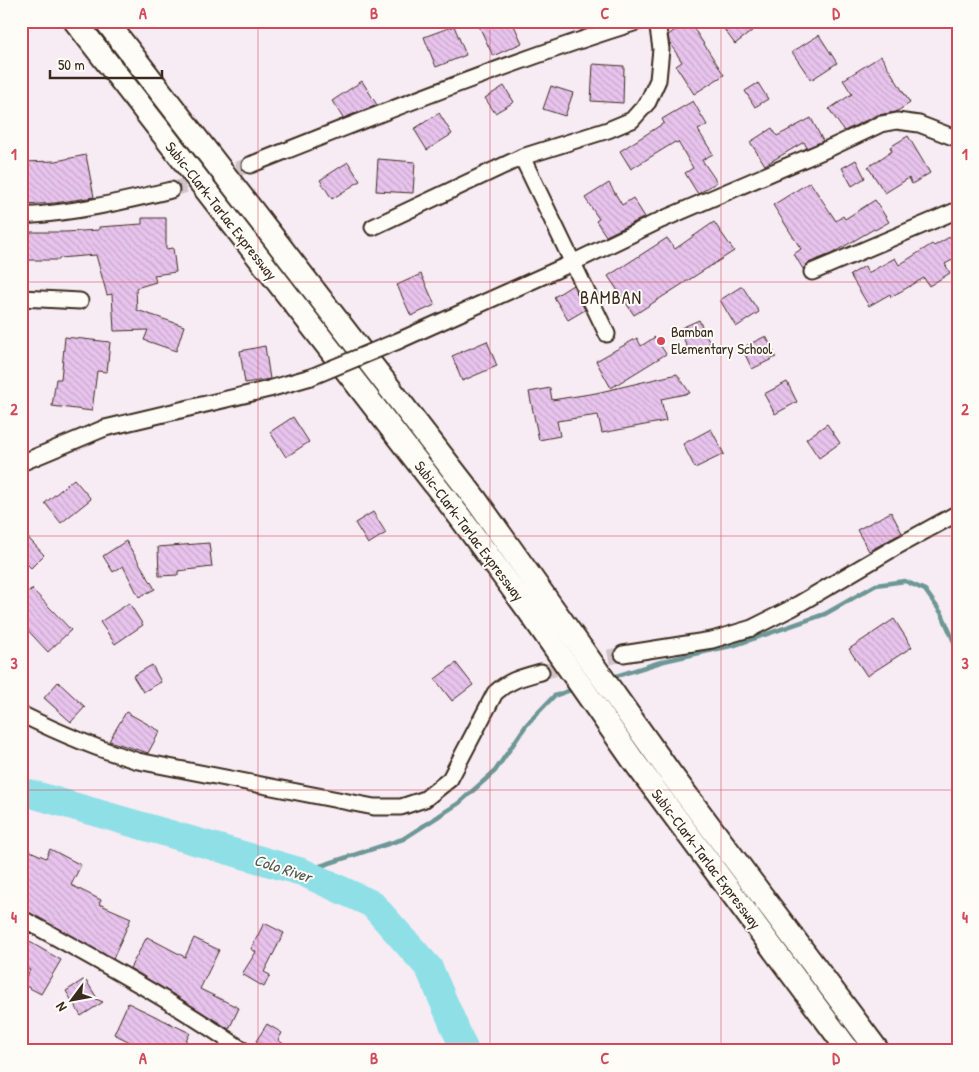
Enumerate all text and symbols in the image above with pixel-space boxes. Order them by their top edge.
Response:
text: A [139,2,147,24]
text: B [370,2,378,24]
text: C [601,2,610,24]
text: D [832,2,840,24]
scale bar [50,48,162,80]
text: 50 m [58,54,85,75]
street label: Subic-Clark-Tarlac Expressway [161,137,282,284]
text: 1 [11,143,17,165]
text: 1 [962,143,968,165]
district label: BAMBAN [580,285,642,310]
place label: Bamban Elementary School [671,321,772,359]
marker: Bamban Elementary School [655,335,667,347]
text: 2 [10,398,18,420]
text: 2 [961,398,969,420]
street label: Subic-Clark-Tarlac Expressway [410,456,529,605]
text: 3 [10,652,18,674]
text: 3 [961,652,969,674]
street label: Subic-Clark-Tarlac Expressway [647,784,766,933]
water label: Colo River [251,848,316,888]
text: 4 [11,906,17,928]
text: 4 [962,906,968,928]
north arrow [48,974,98,1024]
text: N [50,998,71,1015]
text: A [139,1047,147,1069]
text: B [370,1047,378,1069]
text: C [601,1047,610,1069]
text: D [832,1047,840,1069]

